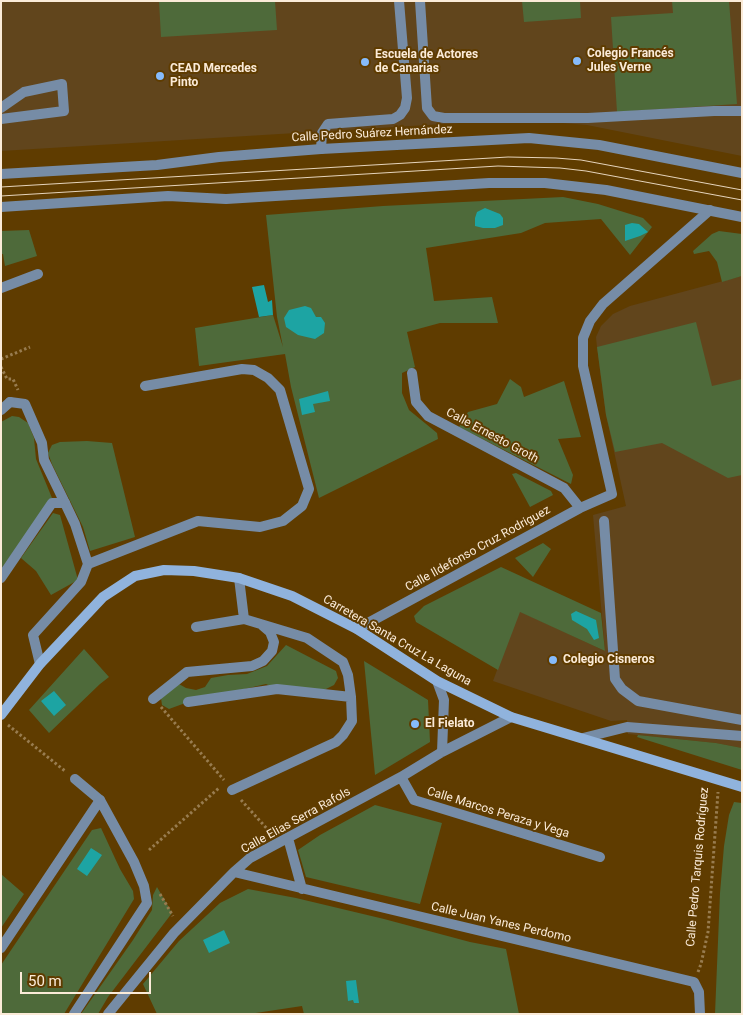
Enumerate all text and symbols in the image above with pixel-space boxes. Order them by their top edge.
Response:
place label: Colegio Francés Jules Verne [587,47,674,75]
place label: Escuela de Actores de Canarias [375,48,478,76]
marker: Colegio Francés Jules Verne [571,55,583,67]
marker: Escuela de Actores de Canarias [359,56,371,68]
place label: CEAD Mercedes Pinto [170,62,257,90]
marker: CEAD Mercedes Pinto [154,70,166,82]
street label: Calle Pedro Suárez Hernández [291,123,453,145]
street label: Calle Ernesto Groth [443,406,541,466]
street label: Calle Ildefonso Cruz Rodriguez [403,503,553,595]
street label: Carretera Santa Cruz La Laguna [320,593,474,689]
place label: Colegio Cisneros [563,653,655,667]
marker: Colegio Cisneros [547,654,559,666]
place label: El Fielato [425,717,474,731]
marker: El Fielato [409,718,421,730]
street label: Calle Marcos Peraza y Vega [425,784,571,842]
street label: Calle Elias Serra Rafols [239,785,353,857]
street label: Calle Pedro Tarquis Rodríguez [684,787,712,947]
street label: Calle Juan Yanes Perdomo [430,900,572,946]
scale bar [22,962,154,994]
text: 50 m [28,972,62,990]

